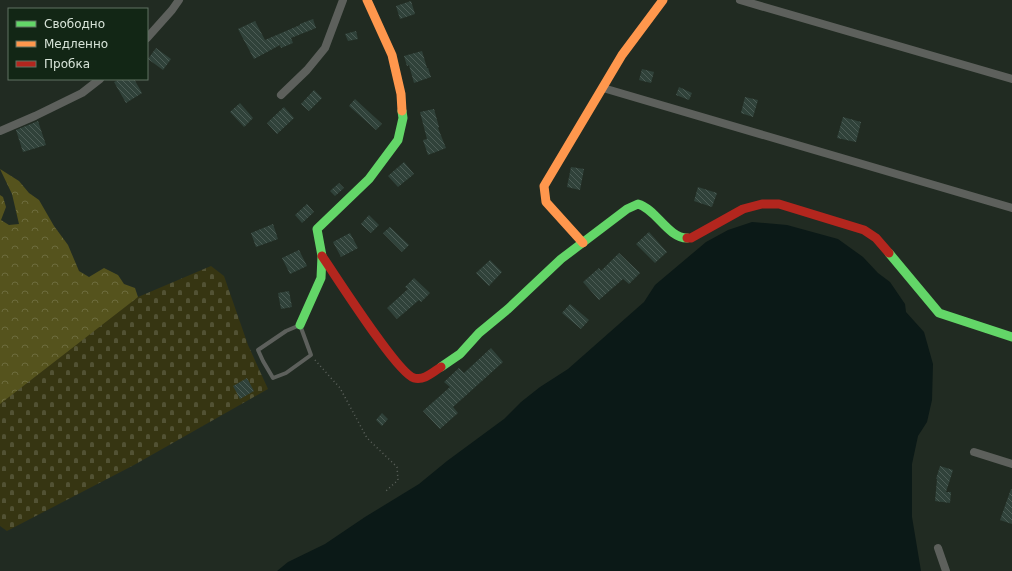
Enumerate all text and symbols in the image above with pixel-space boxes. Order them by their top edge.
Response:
legend [8,8,148,80]
text: Свободно [44,17,105,31]
text: Медленно [44,37,108,51]
text: Пробка [44,57,90,71]

